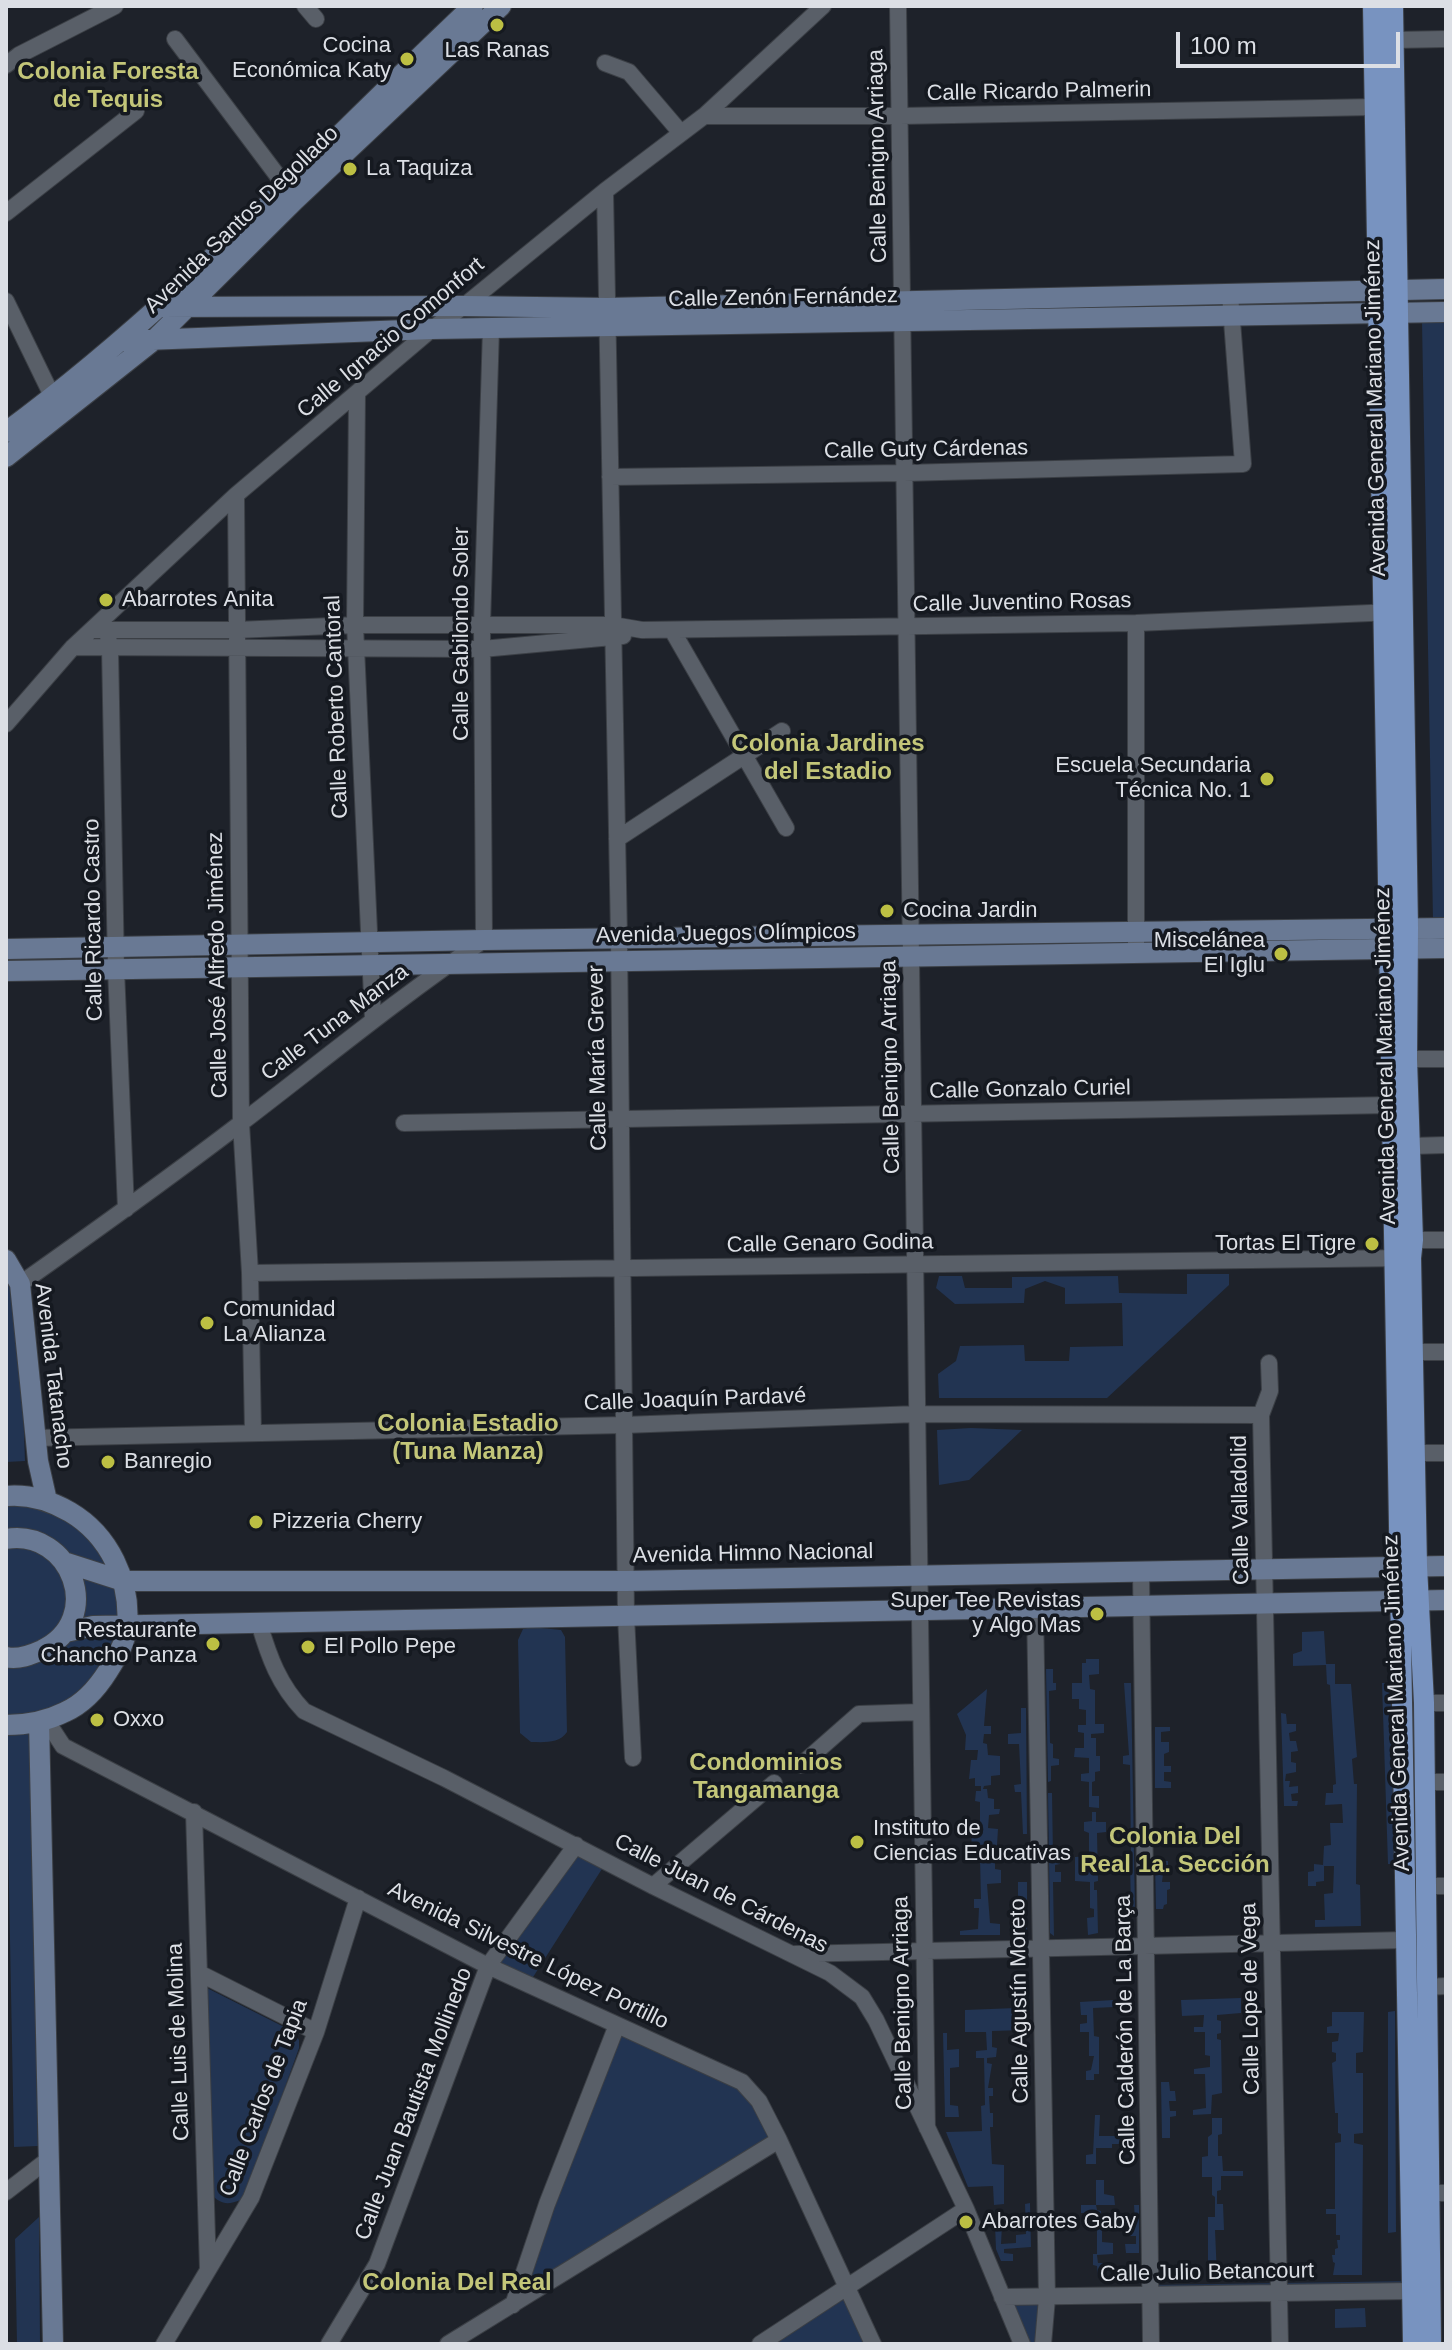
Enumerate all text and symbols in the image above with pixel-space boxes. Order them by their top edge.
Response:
marker: Las Ranas [488,16,506,34]
scale bar [1180,16,1404,66]
text: 100 m [1190,32,1257,59]
place label: Cocina Económica Katy [232,33,391,84]
place label: Las Ranas [444,38,550,64]
street label: Calle Benigno Arriaga [863,49,893,263]
marker: Cocina Económica Katy [398,50,416,68]
district label: Colonia Foresta de Tequis [17,58,199,114]
street label: Calle Ricardo Palmerin [926,77,1152,107]
street label: Avenida Santos Degollado [140,121,344,319]
place label: La Taquiza [366,156,472,182]
marker: La Taquiza [341,160,359,178]
street label: Avenida General Mariano Jiménez [1360,239,1392,577]
street label: Calle Ignacio Comonfort [292,252,490,424]
street label: Calle Zenón Fernández [668,283,898,313]
street label: Calle Guty Cárdenas [824,435,1028,465]
street label: Calle Gabilondo Soler [449,527,475,741]
place label: Abarrotes Anita [122,587,274,613]
street label: Calle Juventino Rosas [912,588,1132,618]
marker: Abarrotes Anita [97,591,115,609]
street label: Calle Roberto Cantoral [320,595,354,819]
district label: Colonia Jardines del Estadio [731,730,925,786]
place label: Escuela Secundaria Técnica No. 1 [1055,753,1251,804]
marker: Escuela Secundaria Técnica No. 1 [1258,770,1276,788]
street label: Calle Ricardo Castro [79,818,109,1022]
street label: Calle José Alfredo Jiménez [202,832,234,1098]
street label: Avenida General Mariano Jiménez [1370,887,1402,1225]
place label: Cocina Jardin [903,898,1038,924]
marker: Cocina Jardin [878,902,896,920]
street label: Avenida Juegos Olímpicos [596,919,856,949]
place label: Miscelánea El Iglu [1154,928,1265,980]
marker: Miscelánea El Iglu [1272,945,1290,963]
street label: Calle Tuna Manza [256,959,414,1087]
street label: Calle Benigno Arriaga [876,960,906,1174]
street label: Calle María Grever [583,965,613,1151]
street label: Calle Gonzalo Curiel [929,1075,1131,1105]
street label: Calle Genaro Godina [726,1229,934,1259]
place label: Tortas El Tigre [1215,1231,1356,1257]
marker: Tortas El Tigre [1363,1235,1381,1253]
street label: Avenida Tatanacho [29,1282,77,1470]
place label: Comunidad La Alianza [223,1297,336,1348]
marker: Comunidad La Alianza [198,1314,216,1332]
street label: Calle Joaquín Pardavé [583,1383,807,1417]
district label: Colonia Estadio (Tuna Manza) [377,1410,559,1466]
street label: Calle Valladolid [1226,1435,1256,1585]
place label: Banregio [124,1449,212,1475]
marker: Banregio [99,1453,117,1471]
place label: Pizzeria Cherry [272,1509,422,1535]
marker: Pizzeria Cherry [247,1513,265,1531]
street label: Avenida General Mariano Jiménez [1378,1534,1416,1872]
street label: Avenida Himno Nacional [633,1539,873,1569]
place label: Super Tee Revistas y Algo Mas [890,1588,1081,1640]
marker: Super Tee Revistas y Algo Mas [1088,1605,1106,1623]
place label: Restaurante Chancho Panza [40,1618,197,1670]
place label: El Pollo Pepe [324,1634,456,1660]
marker: Restaurante Chancho Panza [204,1635,222,1653]
marker: El Pollo Pepe [299,1638,317,1656]
place label: Oxxo [113,1707,164,1733]
marker: Oxxo [88,1711,106,1729]
district label: Condominios Tangamanga [689,1749,843,1805]
place label: Instituto de Ciencias Educativas [873,1816,1071,1868]
district label: Colonia Del Real 1a. Sección [1080,1823,1270,1879]
street label: Calle Juan de Cárdenas [610,1829,832,1959]
marker: Instituto de Ciencias Educativas [848,1833,866,1851]
street label: Avenida Silvestre López Portillo [383,1876,673,2036]
street label: Calle Calderón de La Barça [1110,1895,1142,2165]
street label: Calle Benigno Arriaga [888,1896,918,2110]
street label: Calle Agustín Moreto [1005,1898,1035,2104]
street label: Calle Lope de Vega [1236,1903,1266,2095]
street label: Calle Luis de Molina [162,1943,196,2141]
street label: Calle Juan Bautista Mollinedo [350,1964,478,2244]
street label: Calle Carlos de Tapia [214,1996,314,2200]
place label: Abarrotes Gaby [982,2209,1136,2235]
marker: Abarrotes Gaby [957,2213,975,2231]
street label: Calle Julio Betancourt [1100,2258,1314,2288]
district label: Colonia Del Real [362,2269,552,2297]

